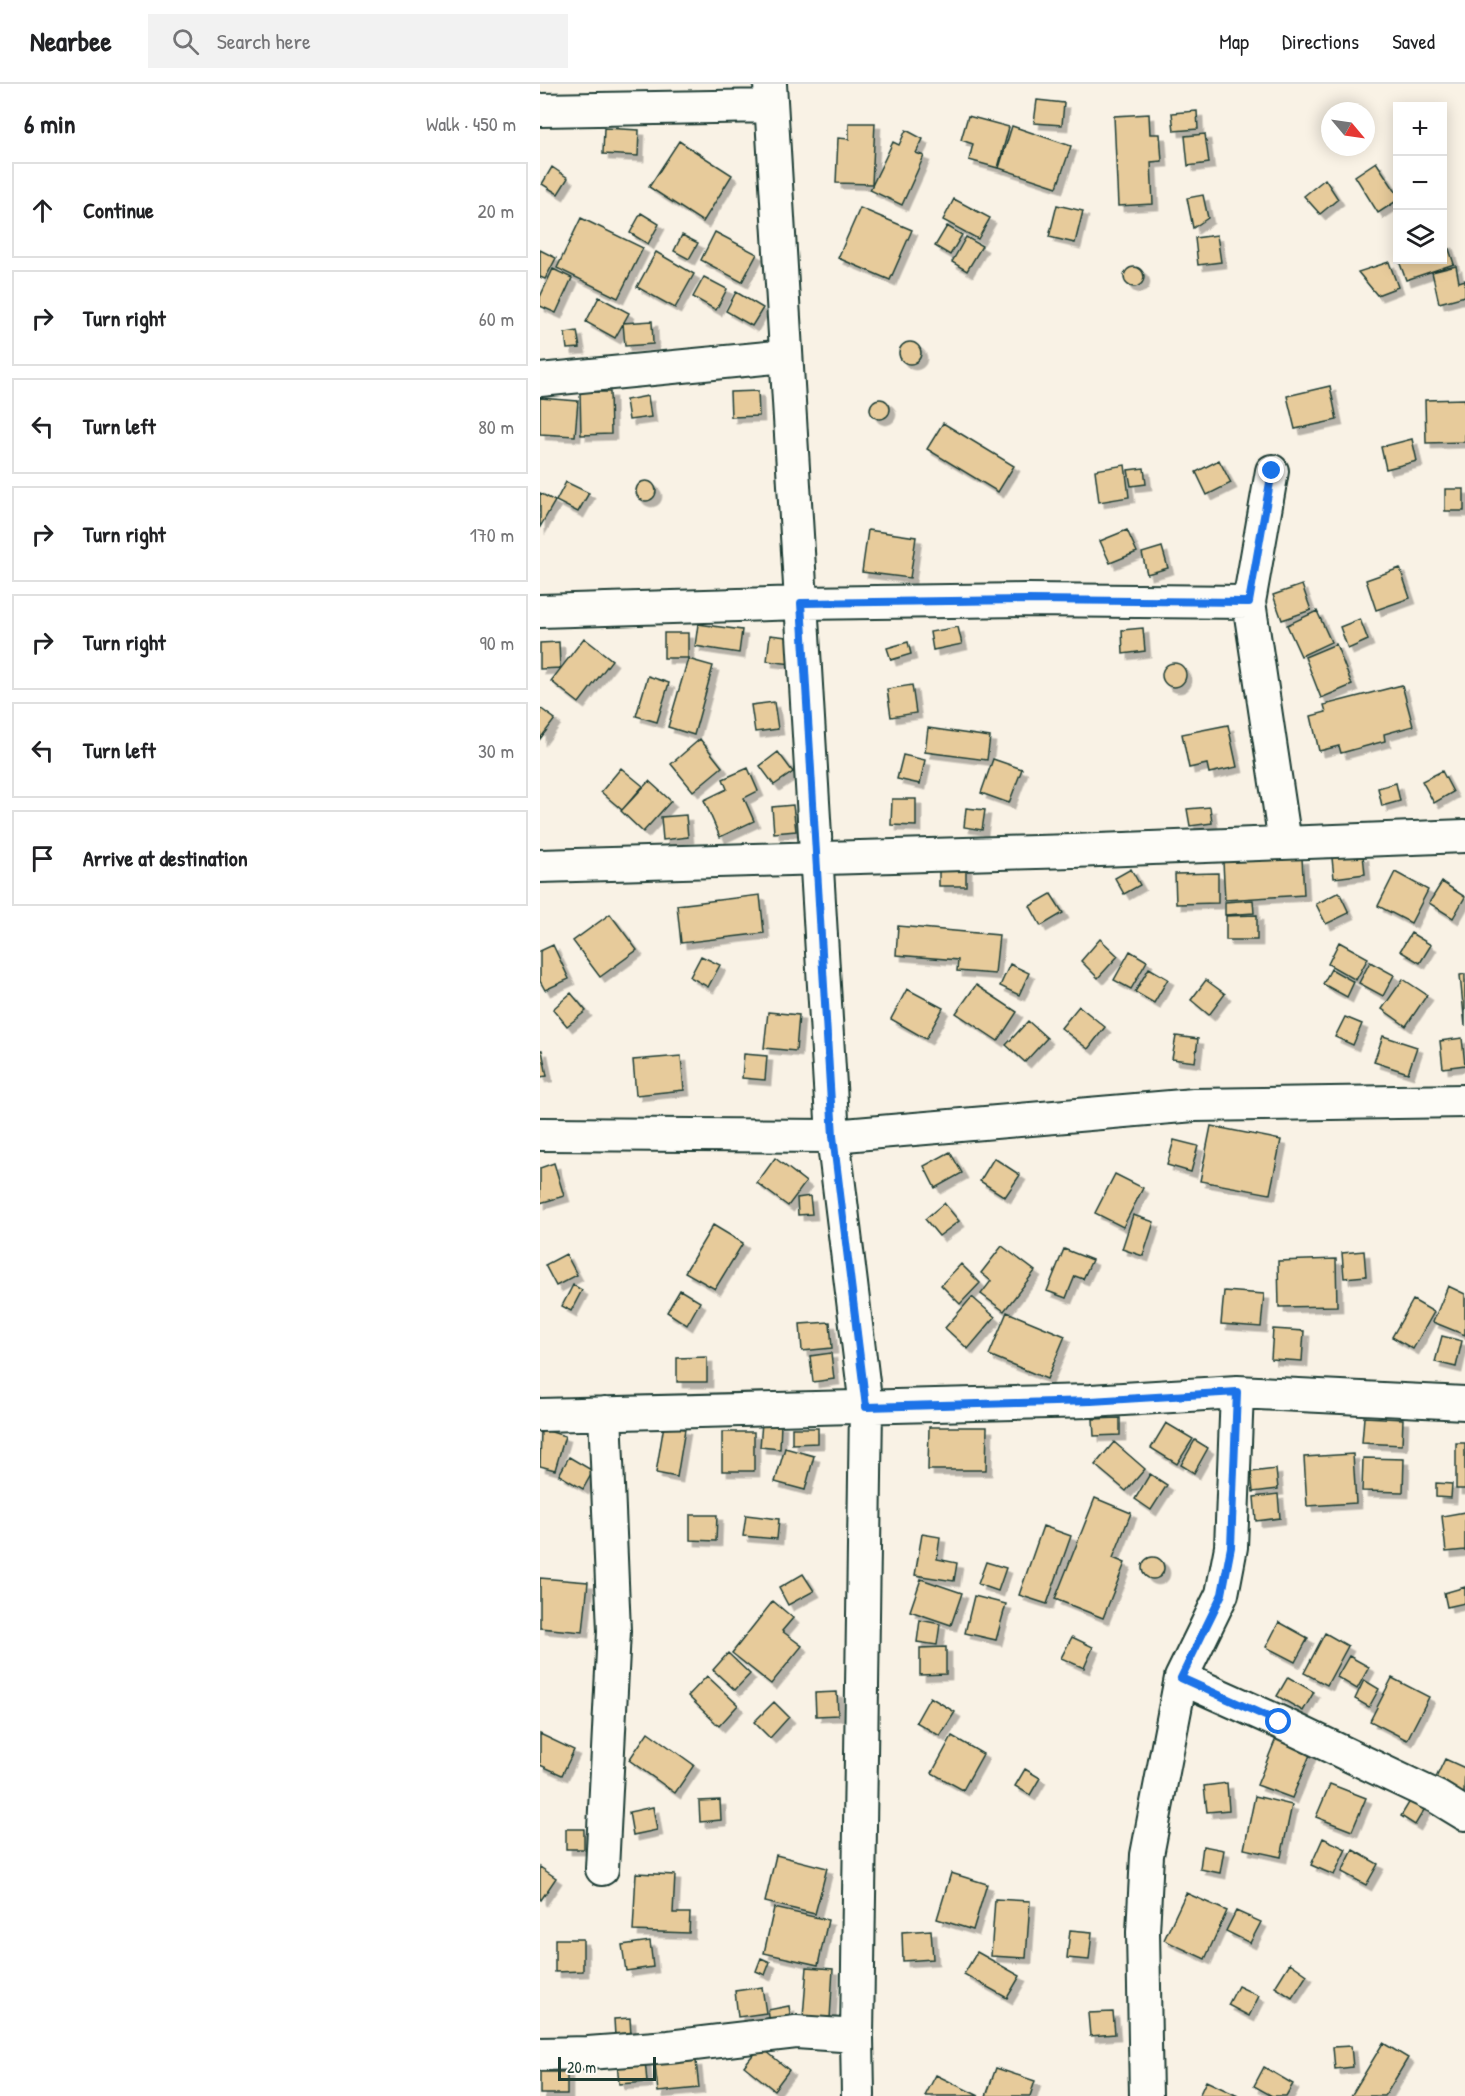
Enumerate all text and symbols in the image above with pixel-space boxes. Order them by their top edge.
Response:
search box [148,14,568,68]
text: Nearbee [30,22,112,60]
icon: search [169,25,202,58]
text: Search here [217,26,311,56]
text: Map [1219,27,1249,56]
text: Directions [1282,27,1359,56]
text: Saved [1392,27,1435,56]
north arrow [1321,102,1375,156]
map controls [1393,102,1447,264]
button: + [1393,102,1447,156]
text: 6 min [24,106,76,141]
text: Walk · 450 m [426,110,516,137]
button: − [1393,156,1447,210]
icon: ahead [26,194,59,227]
text: Continue [83,195,154,225]
text: 20 m [477,197,514,224]
button: layers [1393,210,1447,264]
icon: right [26,302,59,335]
text: Turn right [83,303,166,333]
text: 60 m [479,305,514,332]
icon: left [26,410,59,443]
text: Turn left [83,411,156,441]
text: 80 m [478,413,514,440]
route end [1258,457,1284,483]
icon: right [26,518,59,551]
text: Turn right [83,519,166,549]
text: 170 m [470,521,514,548]
icon: right [26,626,59,659]
text: Turn right [83,627,166,657]
text: 90 m [480,629,514,656]
icon: left [26,734,59,767]
text: Turn left [83,735,156,765]
text: 30 m [478,737,514,764]
icon: arrive [26,842,59,875]
text: Arrive at destination [83,843,248,873]
route start [1265,1708,1291,1734]
scale bar [558,2054,656,2082]
text: 20 m [567,2056,596,2078]

